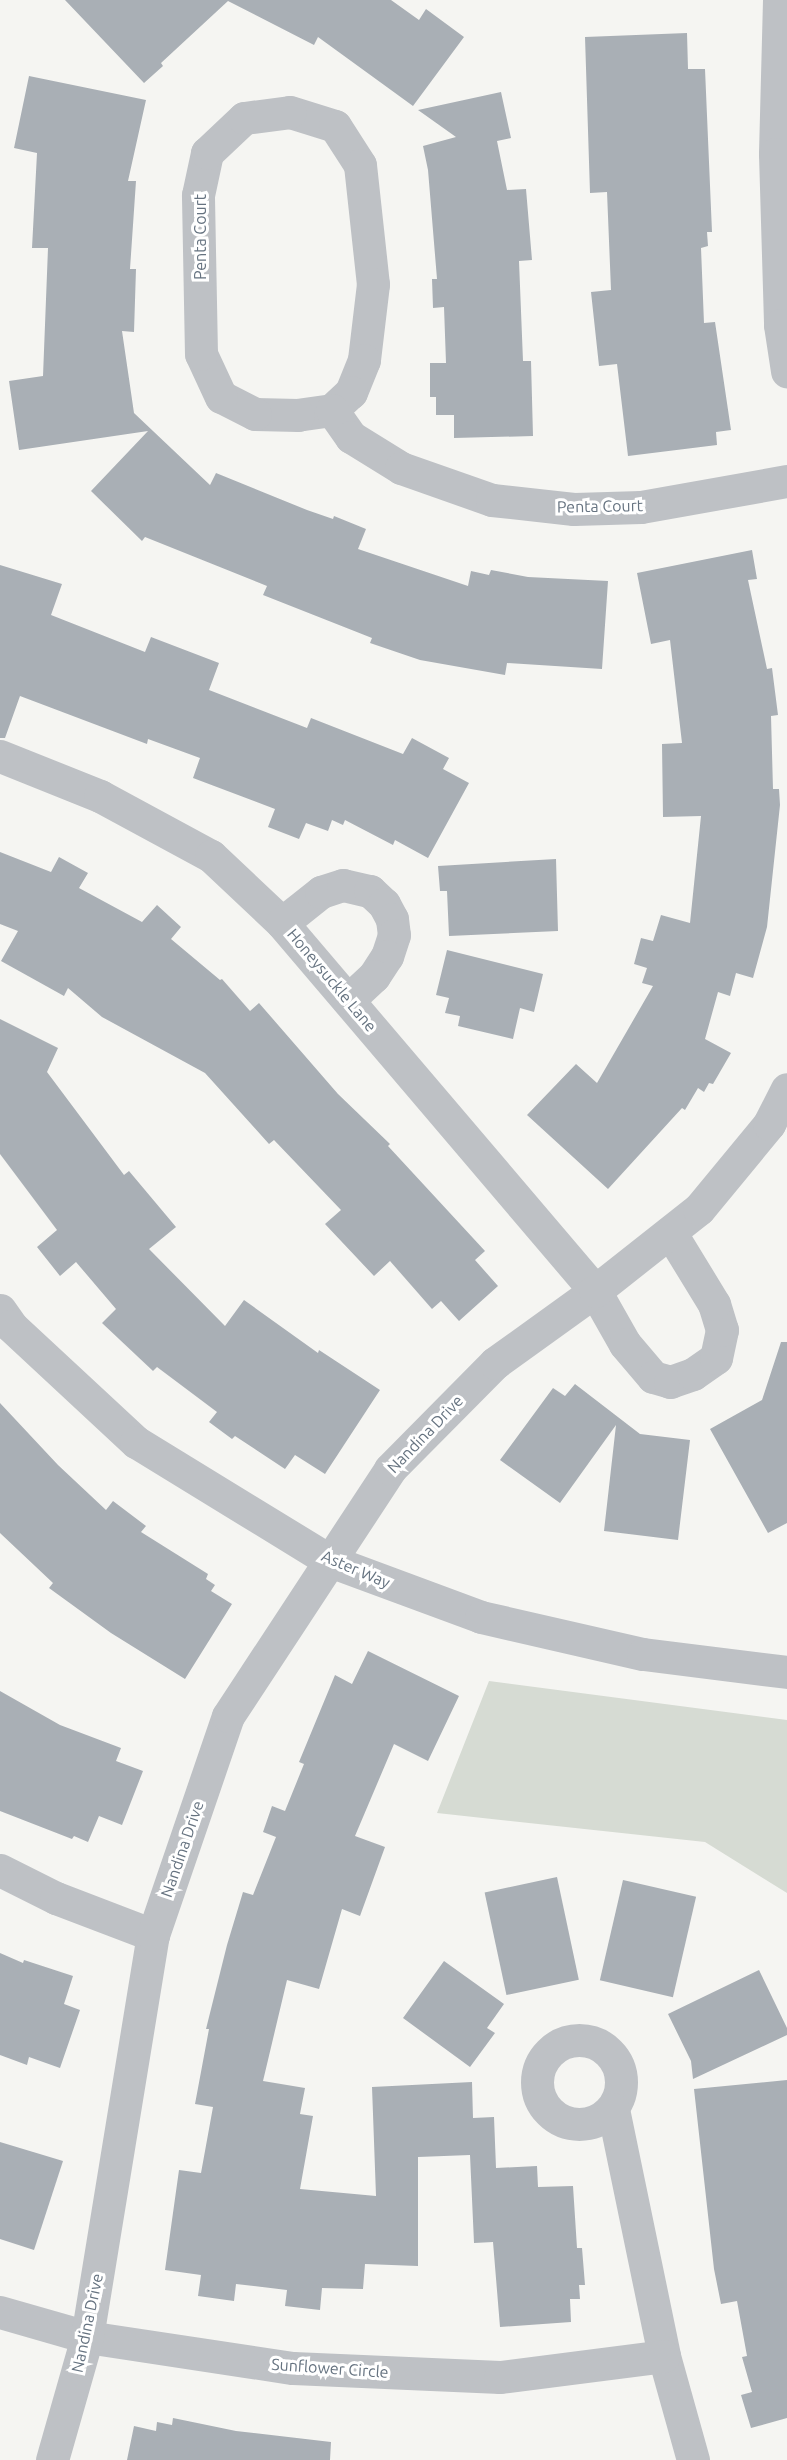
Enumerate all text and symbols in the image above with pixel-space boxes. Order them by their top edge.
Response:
street label: Penta Court [190,194,210,280]
street label: Penta Court [557,496,643,516]
street label: Honeysuckle Lane [283,924,381,1036]
street label: Nandina Drive [383,1391,467,1477]
street label: Aster Way [319,1546,393,1592]
street label: Nandina Drive [157,1798,207,1900]
street label: Nandina Drive [67,2272,107,2374]
street label: Sunflower Circle [271,2354,389,2382]

